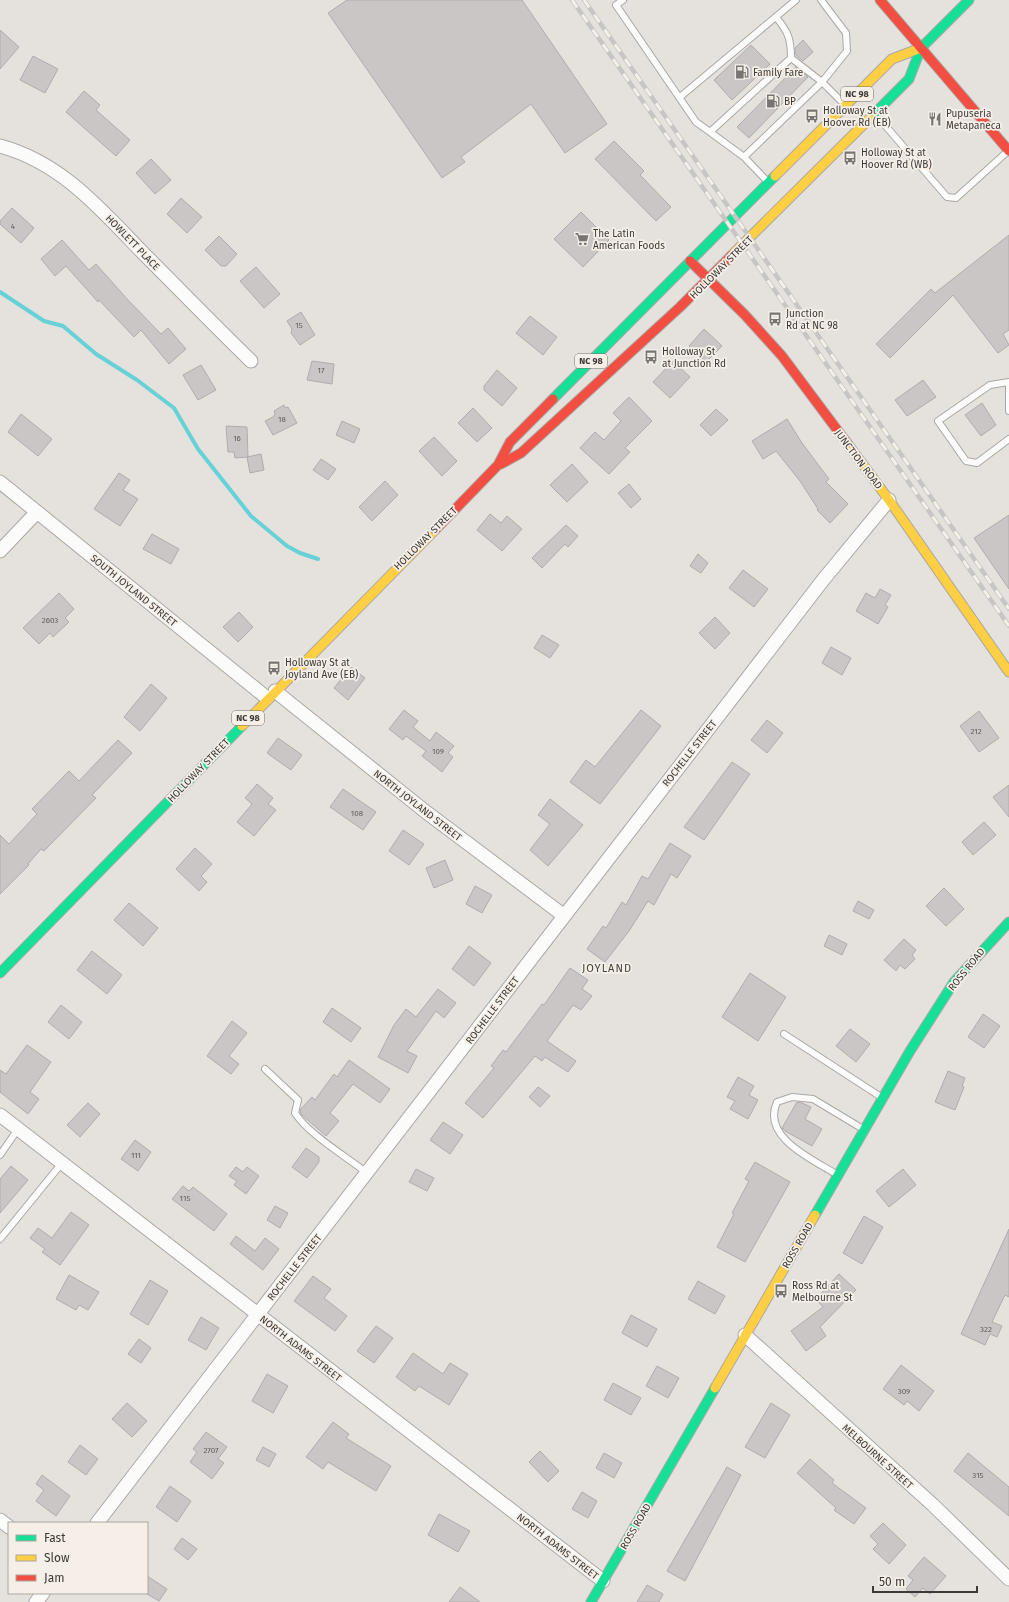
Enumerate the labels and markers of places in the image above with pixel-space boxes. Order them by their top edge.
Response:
fuel station icon: Family Fare [734,64,750,80]
place label: Family Fare [753,67,803,79]
fuel station icon: BP [765,93,781,109]
place label: BP [784,96,796,108]
place label: Holloway St at Hoover Rd (EB) [823,105,891,129]
bus stop icon: Holloway St at Hoover Rd (EB) [804,108,820,124]
place label: Pupuseria Metapaneca [946,108,1001,132]
restaurant icon: Pupuseria Metapaneca [927,111,943,127]
place label: Holloway St at Hoover Rd (WB) [861,147,932,171]
bus stop icon: Holloway St at Hoover Rd (WB) [842,150,858,166]
place label: The Latin American Foods [593,228,665,252]
supermarket icon: The Latin American Foods [574,231,590,247]
place label: Junction Rd at NC 98 [786,308,839,332]
bus stop icon: Junction Rd at NC 98 [767,311,783,327]
place label: Holloway St at Junction Rd [662,346,726,370]
bus stop icon: Holloway St at Junction Rd [643,349,659,365]
place label: Holloway St at Joyland Ave (EB) [285,657,358,681]
bus stop icon: Holloway St at Joyland Ave (EB) [266,660,282,676]
place label: Ross Rd at Melbourne St [792,1280,853,1304]
bus stop icon: Ross Rd at Melbourne St [773,1283,789,1299]

